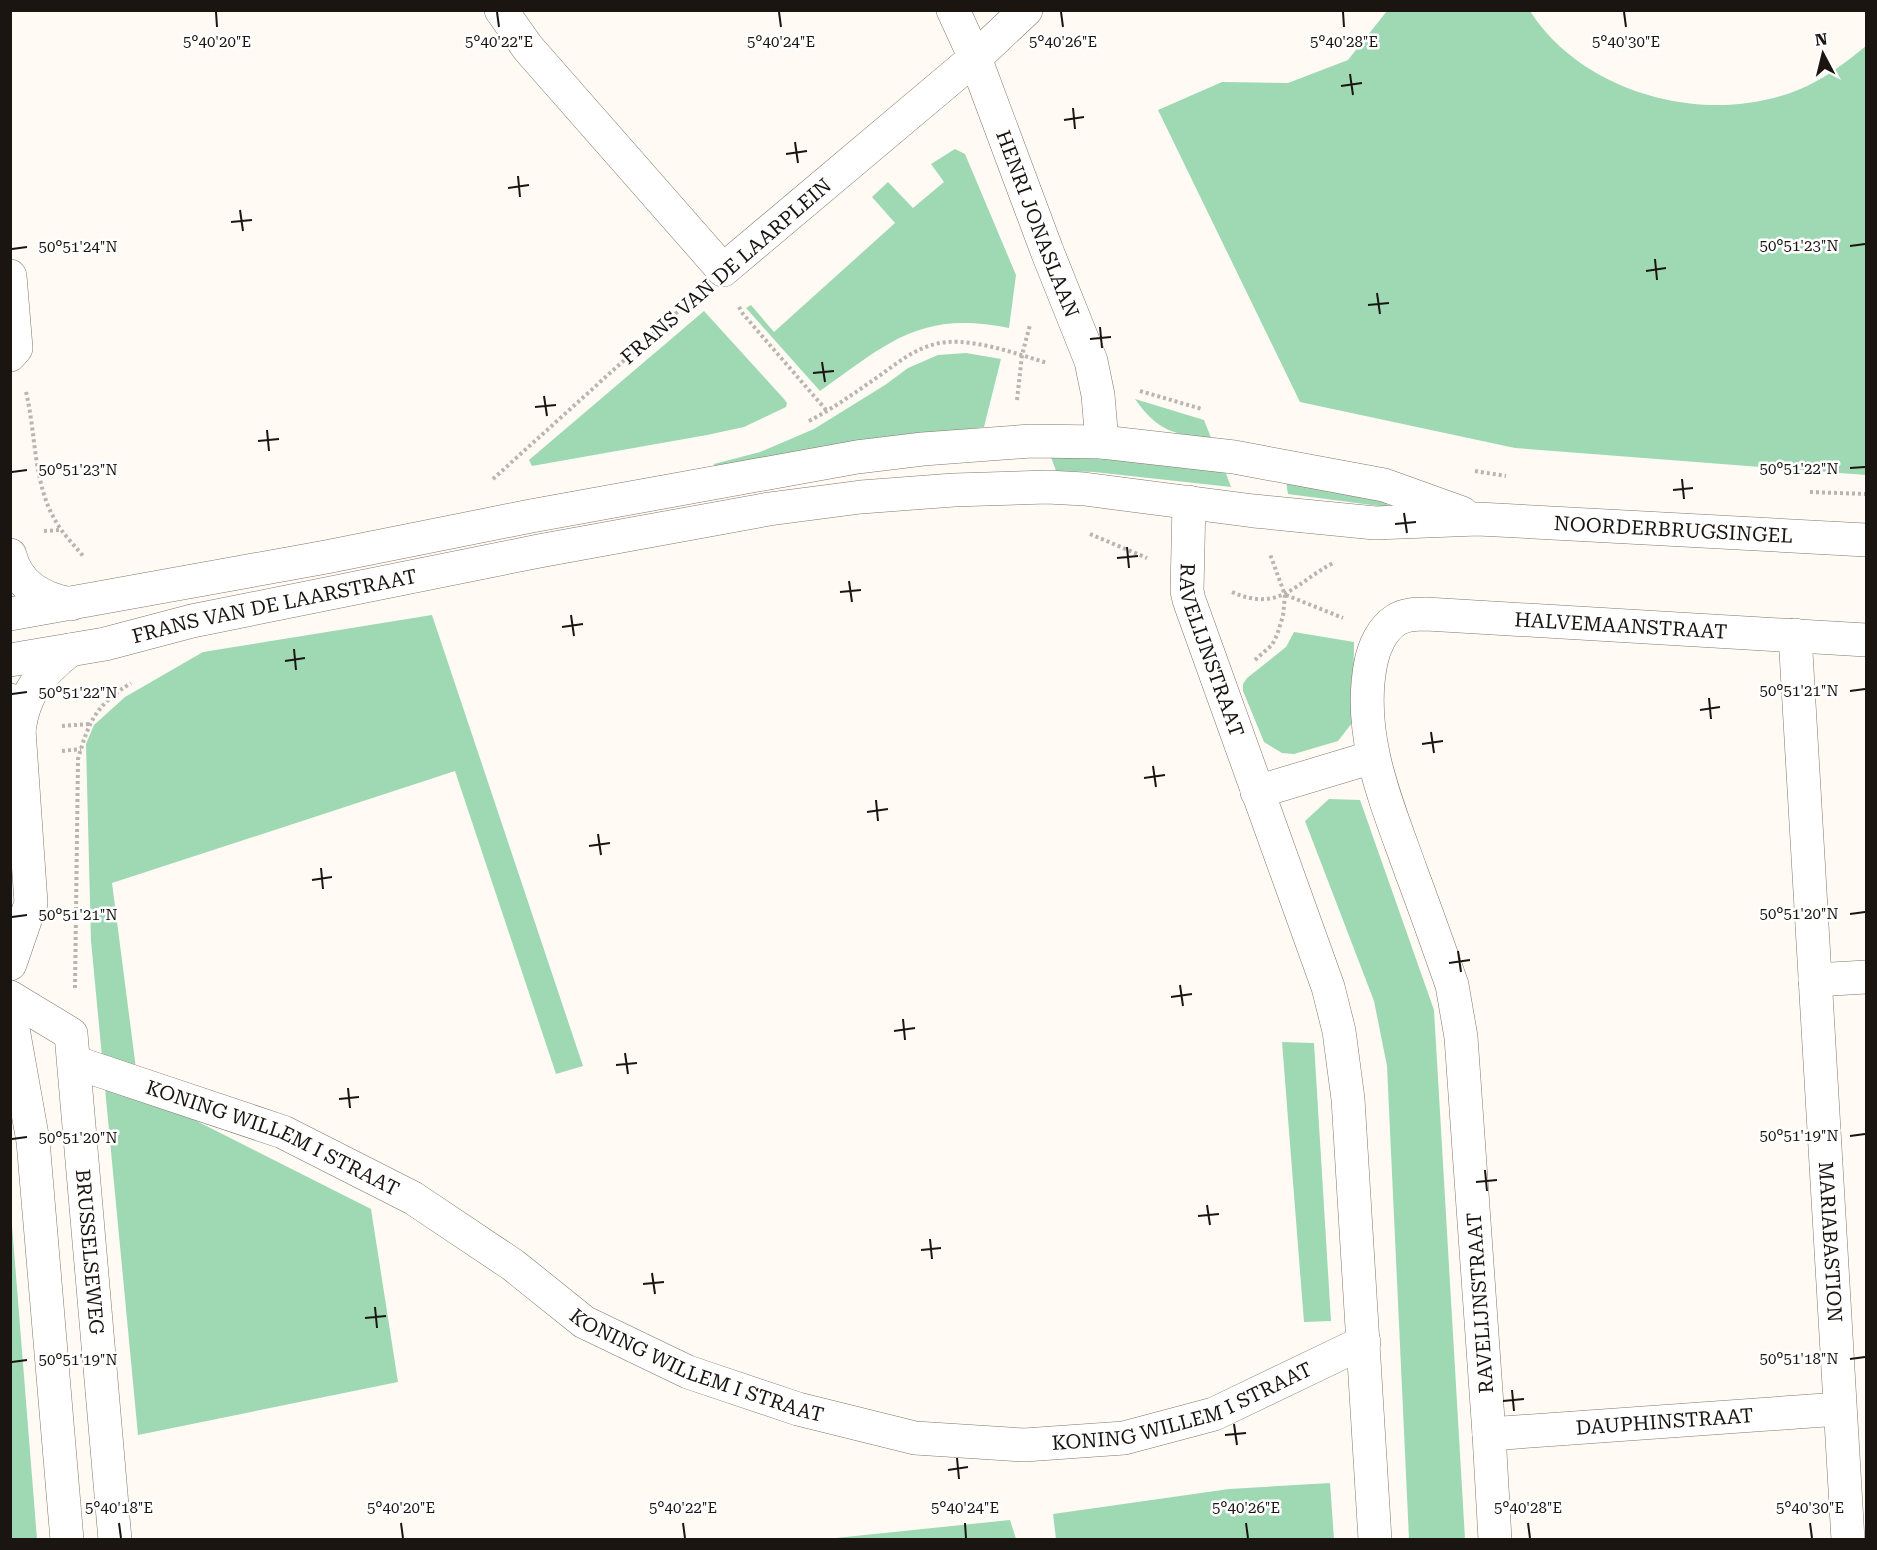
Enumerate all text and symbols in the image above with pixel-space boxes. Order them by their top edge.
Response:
north arrow [1793,24,1853,84]
text: N [1814,29,1829,50]
text: 5°40'20"E [183,33,251,51]
text: 5°40'22"E [465,33,533,51]
text: 5°40'24"E [747,33,815,51]
text: 5°40'26"E [1029,33,1097,51]
text: 5°40'28"E [1310,33,1378,51]
text: 5°40'30"E [1592,33,1660,51]
street label: HENRI JONASLAAN [991,127,1084,321]
street label: FRANS VAN DE LAARPLEIN [616,173,836,369]
text: 50°51'23"N [1759,237,1839,255]
text: 50°51'24"N [38,238,118,256]
text: 50°51'22"N [1759,460,1839,478]
text: 50°51'23"N [38,461,118,479]
street label: NOORDERBRUGSINGEL [1553,511,1793,548]
street label: RAVELIJNSTRAAT [1175,563,1249,740]
street label: FRANS VAN DE LAARSTRAAT [129,564,419,648]
street label: HALVEMAANSTRAAT [1514,607,1728,644]
text: 50°51'21"N [1759,682,1839,700]
text: 50°51'22"N [38,684,118,702]
text: 50°51'20"N [1759,905,1839,923]
text: 50°51'21"N [38,906,118,924]
street label: KONING WILLEM I STRAAT [143,1075,403,1201]
text: 50°51'19"N [1759,1127,1839,1145]
text: 50°51'20"N [38,1129,118,1147]
street label: MARIABASTION [1814,1161,1847,1323]
street label: BRUSSELSEWEG [71,1168,109,1336]
street label: RAVELIJNSTRAAT [1462,1212,1498,1394]
street label: KONING WILLEM I STRAAT [565,1303,826,1427]
text: 50°51'18"N [1759,1350,1839,1368]
text: 50°51'19"N [38,1351,118,1369]
street label: KONING WILLEM I STRAAT [1051,1357,1316,1455]
street label: DAUPHINSTRAAT [1575,1403,1754,1440]
text: 5°40'18"E [85,1499,153,1517]
text: 5°40'20"E [367,1499,435,1517]
text: 5°40'22"E [649,1499,717,1517]
text: 5°40'24"E [931,1499,999,1517]
text: 5°40'26"E [1212,1499,1280,1517]
text: 5°40'28"E [1494,1499,1562,1517]
text: 5°40'30"E [1776,1499,1844,1517]

